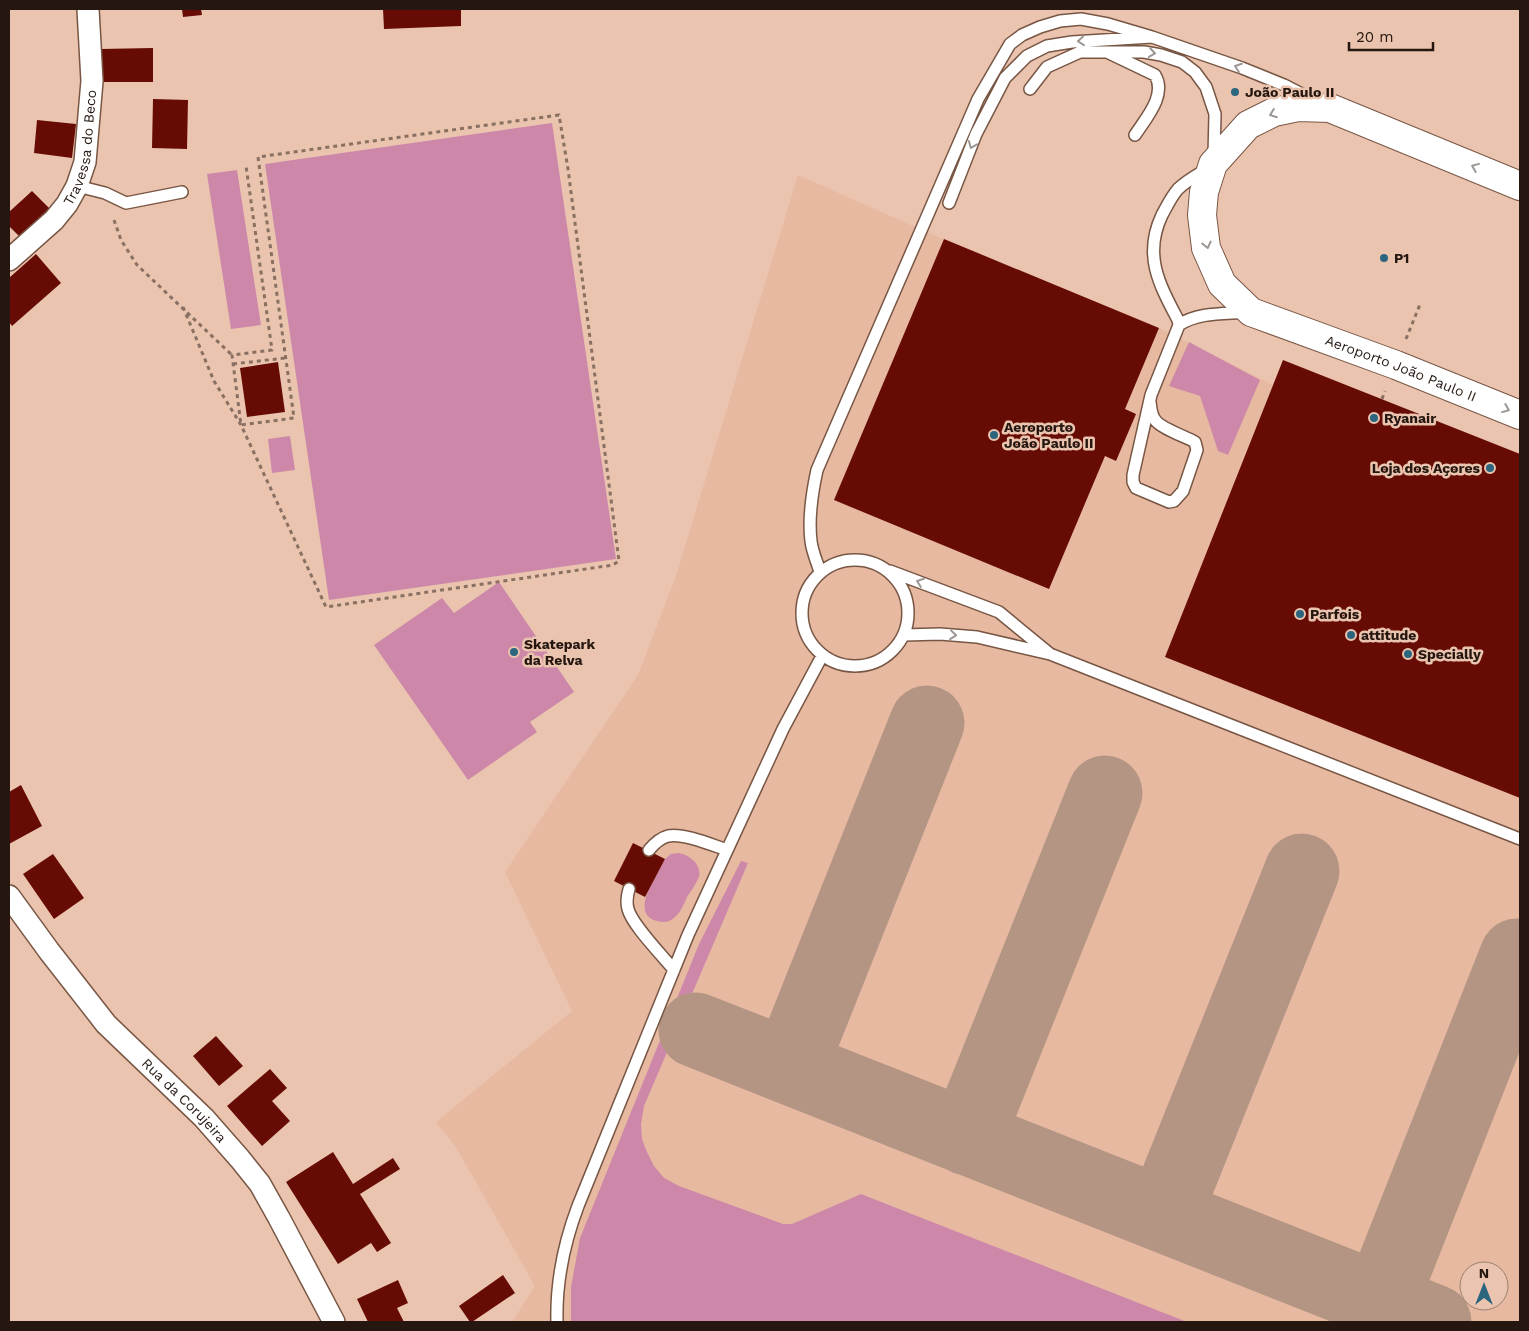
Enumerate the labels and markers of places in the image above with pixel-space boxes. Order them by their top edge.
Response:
place label: João Paulo II [1245,84,1334,100]
marker: João Paulo II [1229,86,1241,98]
place label: P1 [1394,250,1409,266]
marker: P1 [1378,252,1390,264]
place label: Ryanair [1384,410,1436,426]
marker: Ryanair [1368,412,1380,424]
place label: Aeroporto João Paulo II [1004,419,1093,451]
marker: Aeroporto João Paulo II [988,429,1000,441]
place label: Loja dos Açores [1372,460,1481,476]
marker: Loja dos Açores [1484,462,1496,474]
place label: Parfois [1310,606,1360,622]
marker: Parfois [1294,608,1306,620]
place label: attitude [1361,627,1416,643]
marker: attitude [1345,629,1357,641]
place label: Skatepark da Relva [524,636,596,668]
marker: Skatepark da Relva [508,646,520,658]
place label: Specially [1418,646,1481,662]
marker: Specially [1402,648,1414,660]

